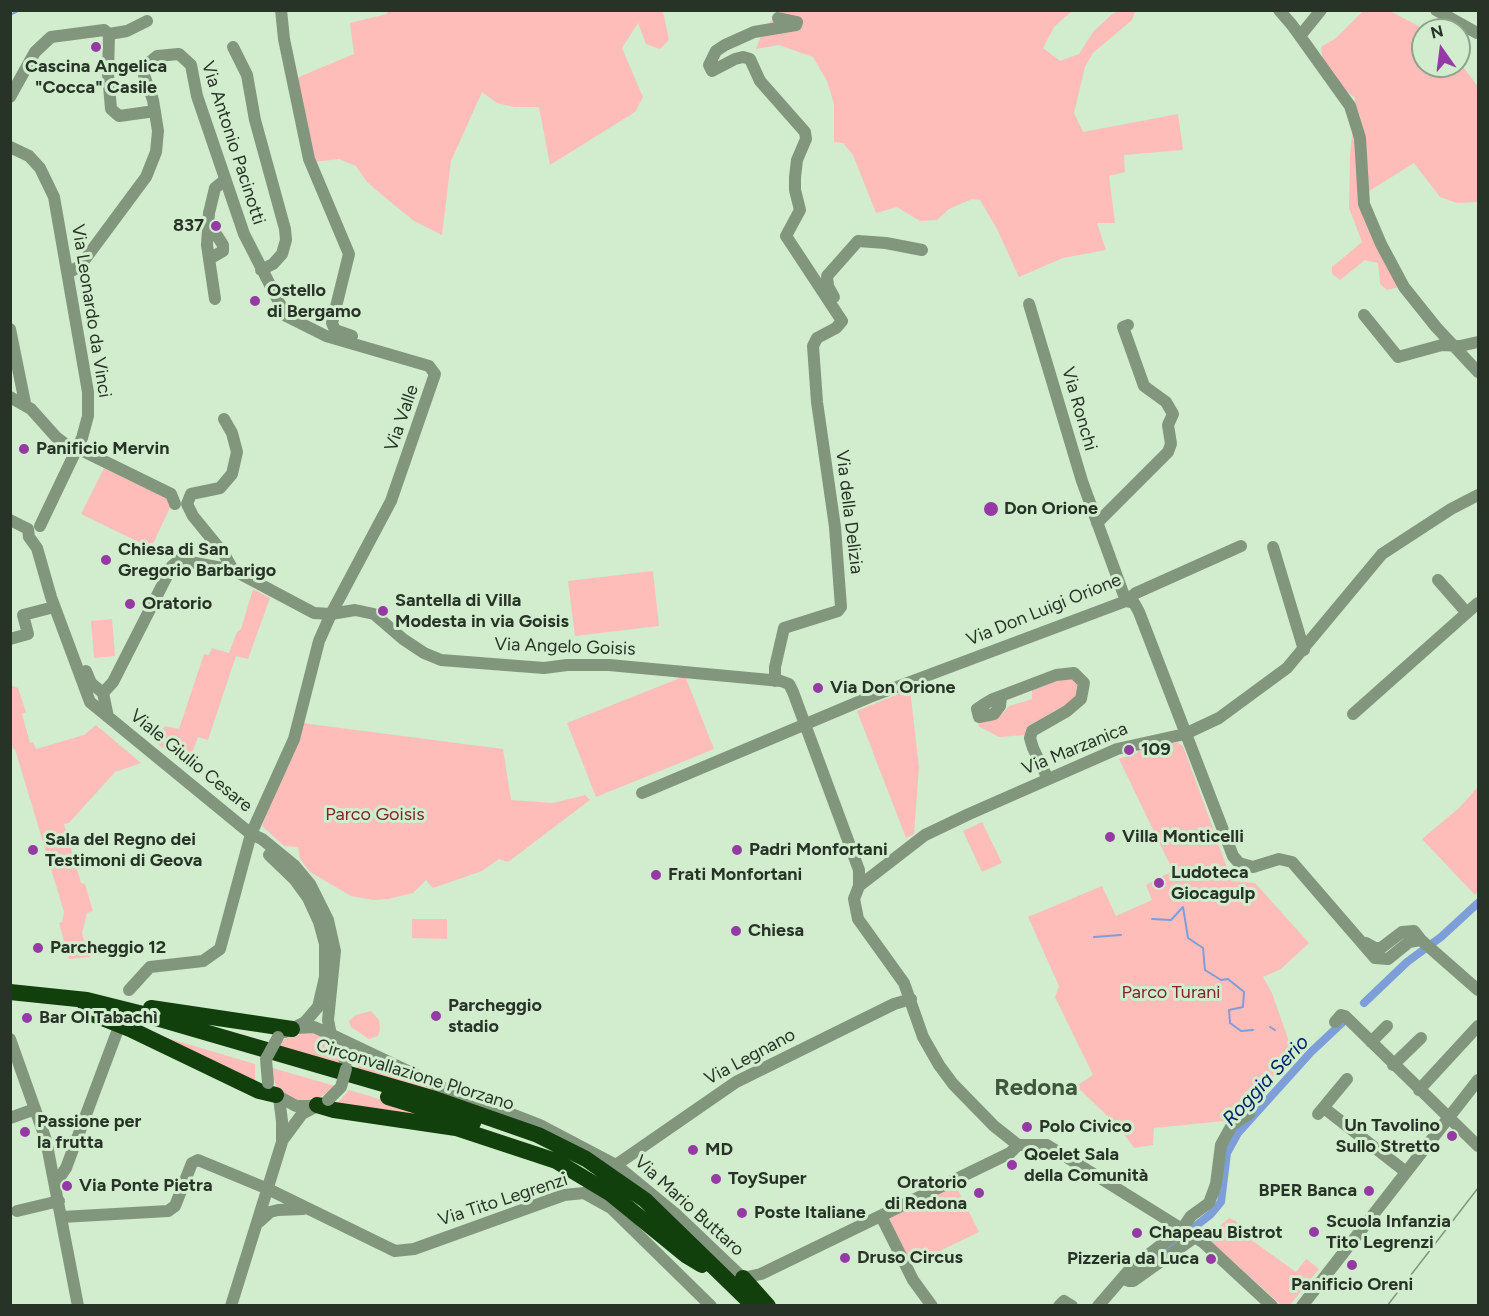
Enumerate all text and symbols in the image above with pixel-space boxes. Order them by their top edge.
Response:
north arrow [1411,18,1471,78]
text: N [1429,21,1445,43]
marker: Cascina Angelica "Cocca" Casile [89,40,103,54]
place label: Cascina Angelica "Cocca" Casile [25,56,167,98]
street label: Via Antonio Pacinotti [196,59,270,227]
place label: 837 [173,215,204,237]
marker: 837 [209,219,223,233]
street label: Via Leonardo da Vinci [67,223,115,399]
place label: Ostello di Bergamo [267,280,361,322]
marker: Ostello di Bergamo [248,294,262,308]
street label: Via Ronchi [1057,365,1101,453]
street label: Via Valle [381,382,423,454]
place label: Panificio Mervin [36,438,169,460]
marker: Panificio Mervin [17,442,31,456]
street label: Via della Delizia [831,449,867,575]
place label: Don Orione [1004,498,1098,520]
marker: Don Orione [982,500,1000,518]
place label: Chiesa di San Gregorio Barbarigo [118,539,276,582]
marker: Chiesa di San Gregorio Barbarigo [99,553,113,567]
street label: Via Don Luigi Orione [964,569,1124,651]
place label: Santella di Villa Modesta in via Goisis [395,590,569,632]
place label: Oratorio [142,593,212,615]
marker: Oratorio [123,597,137,611]
marker: Santella di Villa Modesta in via Goisis [376,604,390,618]
street label: Via Angelo Goisis [494,634,636,660]
place label: Via Don Orione [830,677,956,699]
marker: Via Don Orione [811,681,825,695]
street label: Viale Giulio Cesare [125,705,257,817]
street label: Via Marzanica [1019,718,1131,780]
place label: 109 [1141,739,1171,761]
marker: 109 [1122,743,1136,757]
park label: Parco Goisis [325,804,425,826]
place label: Villa Monticelli [1122,826,1244,848]
place label: Sala del Regno dei Testimoni di Geova [45,829,202,872]
marker: Villa Monticelli [1103,830,1117,844]
place label: Padri Monfortani [749,839,888,861]
marker: Sala del Regno dei Testimoni di Geova [26,843,40,857]
marker: Padri Monfortani [730,843,744,857]
place label: Ludoteca Giocagulp [1171,862,1255,904]
place label: Frati Monfortani [668,864,802,886]
marker: Frati Monfortani [649,868,663,882]
marker: Ludoteca Giocagulp [1152,876,1166,890]
place label: Chiesa [748,920,804,942]
marker: Chiesa [729,924,743,938]
place label: Parcheggio 12 [50,937,166,959]
marker: Parcheggio 12 [31,941,45,955]
park label: Parco Turani [1122,982,1220,1004]
place label: Parcheggio stadio [448,995,542,1038]
place label: Bar Ol Tabachì [39,1007,158,1029]
marker: Parcheggio stadio [429,1009,443,1023]
marker: Bar Ol Tabachì [20,1011,34,1025]
street label: Via Legnano [701,1024,799,1090]
water label: Roggia Serio [1218,1031,1314,1131]
street label: Circonvallazione Plorzano [313,1035,517,1115]
district label: Redona [994,1074,1078,1102]
place label: Passione per la frutta [37,1111,141,1154]
place label: Un Tavolino Sullo Stretto [1336,1115,1440,1158]
place label: Polo Civico [1039,1116,1132,1138]
marker: Polo Civico [1020,1120,1034,1134]
marker: Passione per la frutta [18,1125,32,1139]
marker: Un Tavolino Sullo Stretto [1445,1129,1459,1143]
place label: MD [705,1139,733,1161]
marker: MD [686,1143,700,1157]
place label: Qoelet Sala della Comunità [1024,1144,1148,1186]
street label: Via Mario Buttaro [630,1151,748,1261]
marker: Qoelet Sala della Comunità [1005,1158,1019,1172]
place label: ToySuper [728,1168,807,1190]
street label: Via Tito Legrenzi [436,1169,570,1231]
marker: ToySuper [709,1172,723,1186]
place label: Oratorio di Redona [885,1172,967,1214]
place label: Via Ponte Pietra [79,1175,212,1197]
marker: Via Ponte Pietra [60,1179,74,1193]
place label: BPER Banca [1258,1180,1357,1202]
marker: BPER Banca [1362,1184,1376,1198]
marker: Oratorio di Redona [972,1186,986,1200]
place label: Poste Italiane [754,1202,866,1224]
marker: Poste Italiane [735,1206,749,1220]
place label: Scuola Infanzia Tito Legrenzi [1326,1211,1451,1254]
place label: Chapeau Bistrot [1149,1222,1283,1244]
marker: Scuola Infanzia Tito Legrenzi [1307,1225,1321,1239]
marker: Chapeau Bistrot [1130,1226,1144,1240]
place label: Druso Circus [857,1247,963,1269]
place label: Pizzeria da Luca [1067,1248,1199,1270]
marker: Druso Circus [838,1251,852,1265]
marker: Pizzeria da Luca [1204,1252,1218,1266]
marker: Panificio Oreni [1345,1258,1359,1272]
place label: Panificio Oreni [1291,1274,1413,1296]

